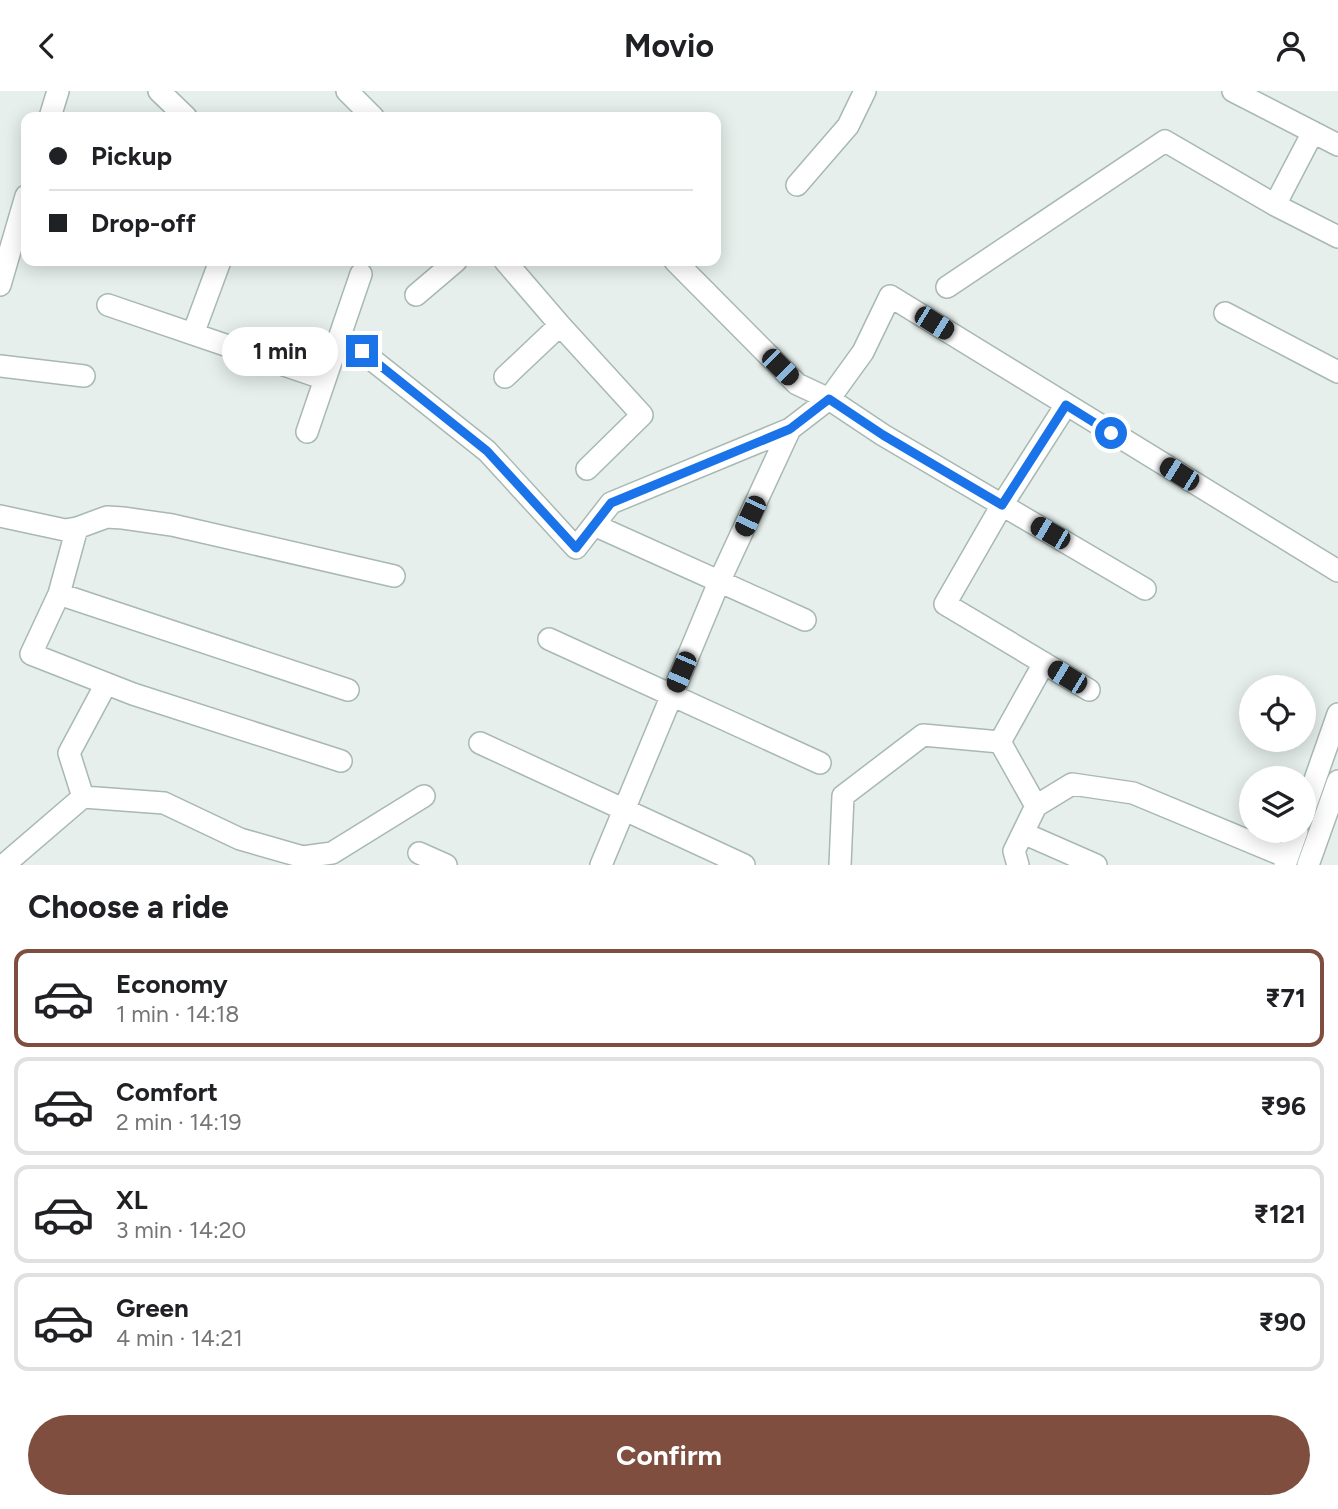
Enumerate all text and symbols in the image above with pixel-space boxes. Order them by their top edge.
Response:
icon: back [28,27,66,65]
text: Movio [624,27,714,65]
icon: person [1272,27,1310,65]
text: Pickup [91,140,172,172]
text: Drop-off [91,207,196,239]
car [911,303,958,343]
callout: 1 min [222,327,338,375]
route end [346,335,378,367]
text: 1 min [253,337,307,365]
car [758,345,803,389]
route start [1095,417,1127,449]
car [1156,454,1203,494]
car [732,493,769,539]
car [1027,513,1074,553]
car [664,649,699,695]
car [1044,657,1091,697]
map controls [1239,675,1316,843]
button: locate [1239,675,1316,752]
button: layers [1239,766,1316,843]
text: Choose a ride [28,888,229,926]
icon: car [32,967,95,1030]
text: Economy [116,968,228,1000]
text: ₹71 [1265,982,1306,1014]
text: 1 min · 14:18 [116,1000,239,1028]
icon: car [32,1075,95,1138]
text: Comfort [116,1076,218,1108]
text: ₹96 [1260,1090,1306,1122]
text: 2 min · 14:19 [116,1108,242,1136]
icon: car [32,1183,95,1246]
text: XL [116,1184,148,1216]
text: ₹121 [1253,1198,1306,1230]
text: 3 min · 14:20 [116,1216,246,1244]
icon: car [32,1291,95,1354]
text: Green [116,1292,189,1324]
text: ₹90 [1258,1306,1306,1338]
text: 4 min · 14:21 [116,1324,243,1352]
button: Confirm [28,1415,1310,1495]

